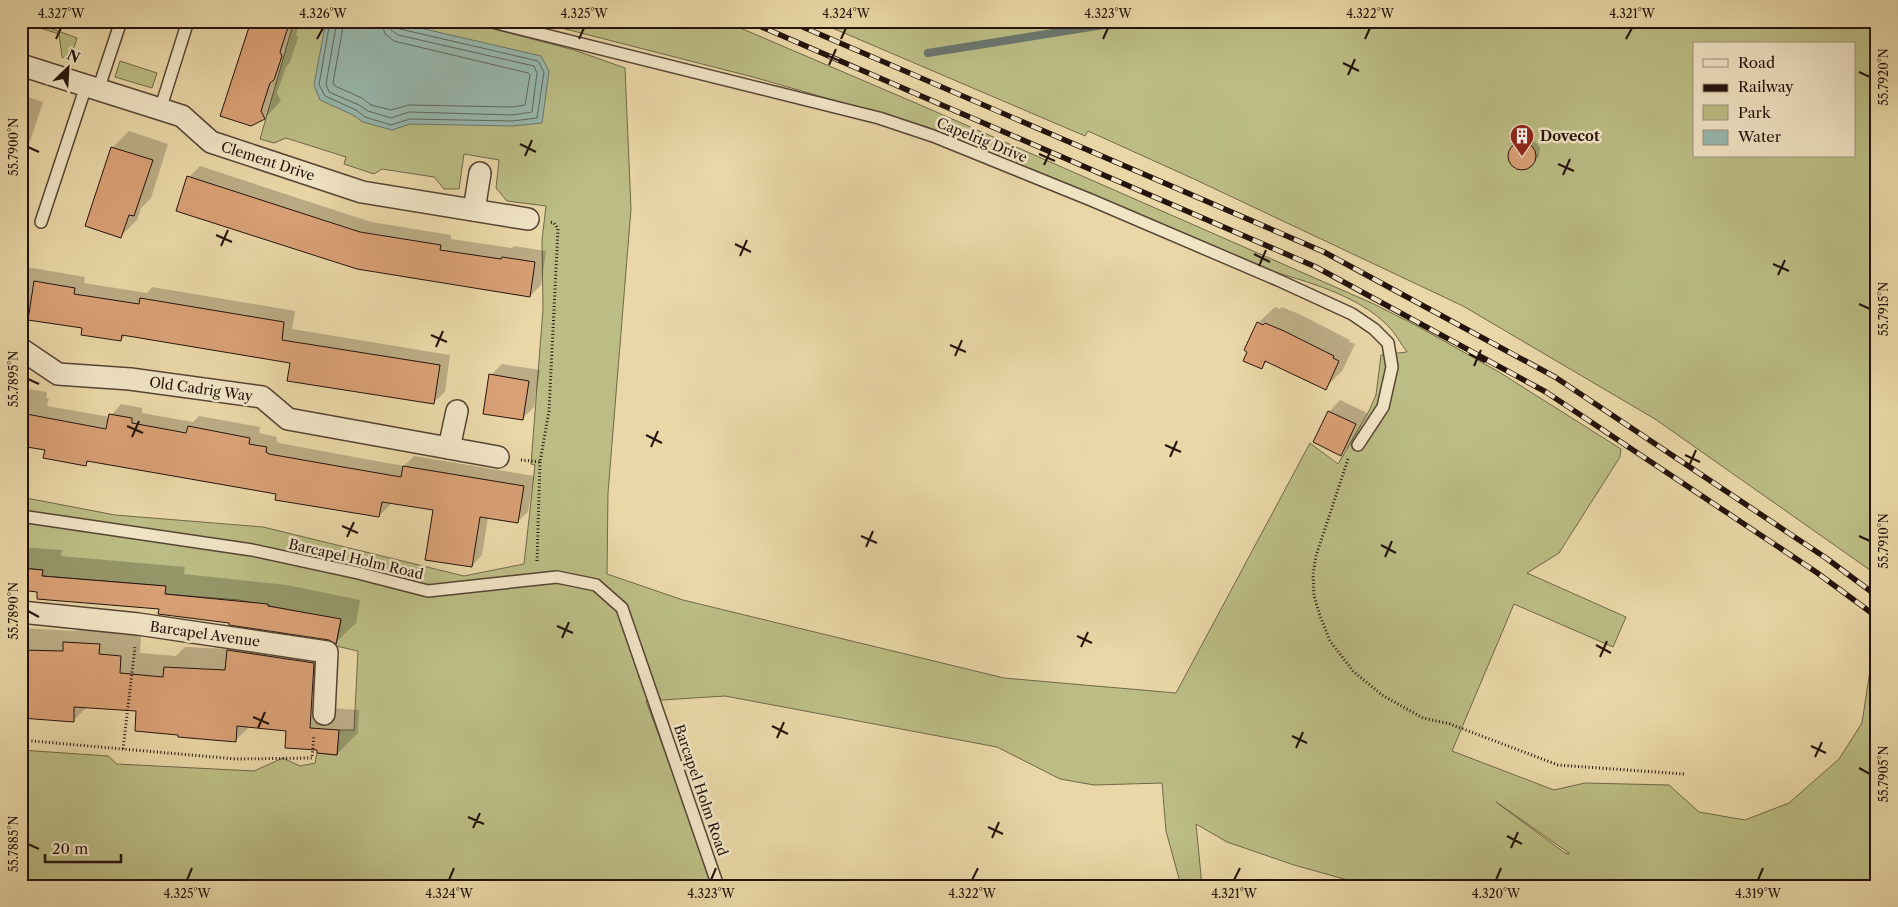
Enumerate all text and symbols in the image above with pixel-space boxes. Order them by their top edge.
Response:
text: 4.327°W [38,6,85,21]
text: 4.326°W [299,6,348,21]
text: 4.325°W [560,6,608,21]
text: 4.324°W [822,6,871,21]
text: 4.323°W [1084,6,1133,21]
text: 4.322°W [1346,6,1395,21]
text: 4.321°W [1609,6,1656,21]
north arrow [42,42,92,92]
legend [1693,42,1856,158]
text: N [64,45,83,67]
text: 55.7920°N [1876,48,1891,106]
text: Road [1738,53,1775,72]
text: Railway [1738,77,1794,96]
text: Park [1738,103,1772,122]
street label: Capelrig Drive [934,114,1030,166]
text: 55.7900°N [6,118,21,176]
building icon: Dovecot [1509,123,1535,157]
place label: Dovecot [1540,127,1600,145]
text: Water [1737,127,1782,146]
street label: Clement Drive [219,137,317,185]
text: 55.7915°N [1876,282,1891,336]
text: 55.7895°N [6,351,21,407]
street label: Old Cadrig Way [148,373,254,405]
text: 55.7910°N [1876,513,1891,569]
street label: Barcapel Holm Road [287,535,426,583]
text: 55.7890°N [6,582,21,640]
street label: Barcapel Avenue [149,617,261,651]
street label: Barcapel Holm Road [670,722,732,859]
text: 55.7905°N [1876,745,1891,803]
text: 55.7885°N [6,816,21,872]
scale bar [45,832,121,864]
text: 20 m [52,839,88,858]
text: 4.325°W [163,886,211,901]
text: 4.324°W [425,886,474,901]
text: 4.323°W [687,886,736,901]
text: 4.322°W [948,886,997,901]
text: 4.321°W [1211,886,1258,901]
text: 4.320°W [1472,886,1521,901]
text: 4.319°W [1735,886,1782,901]

